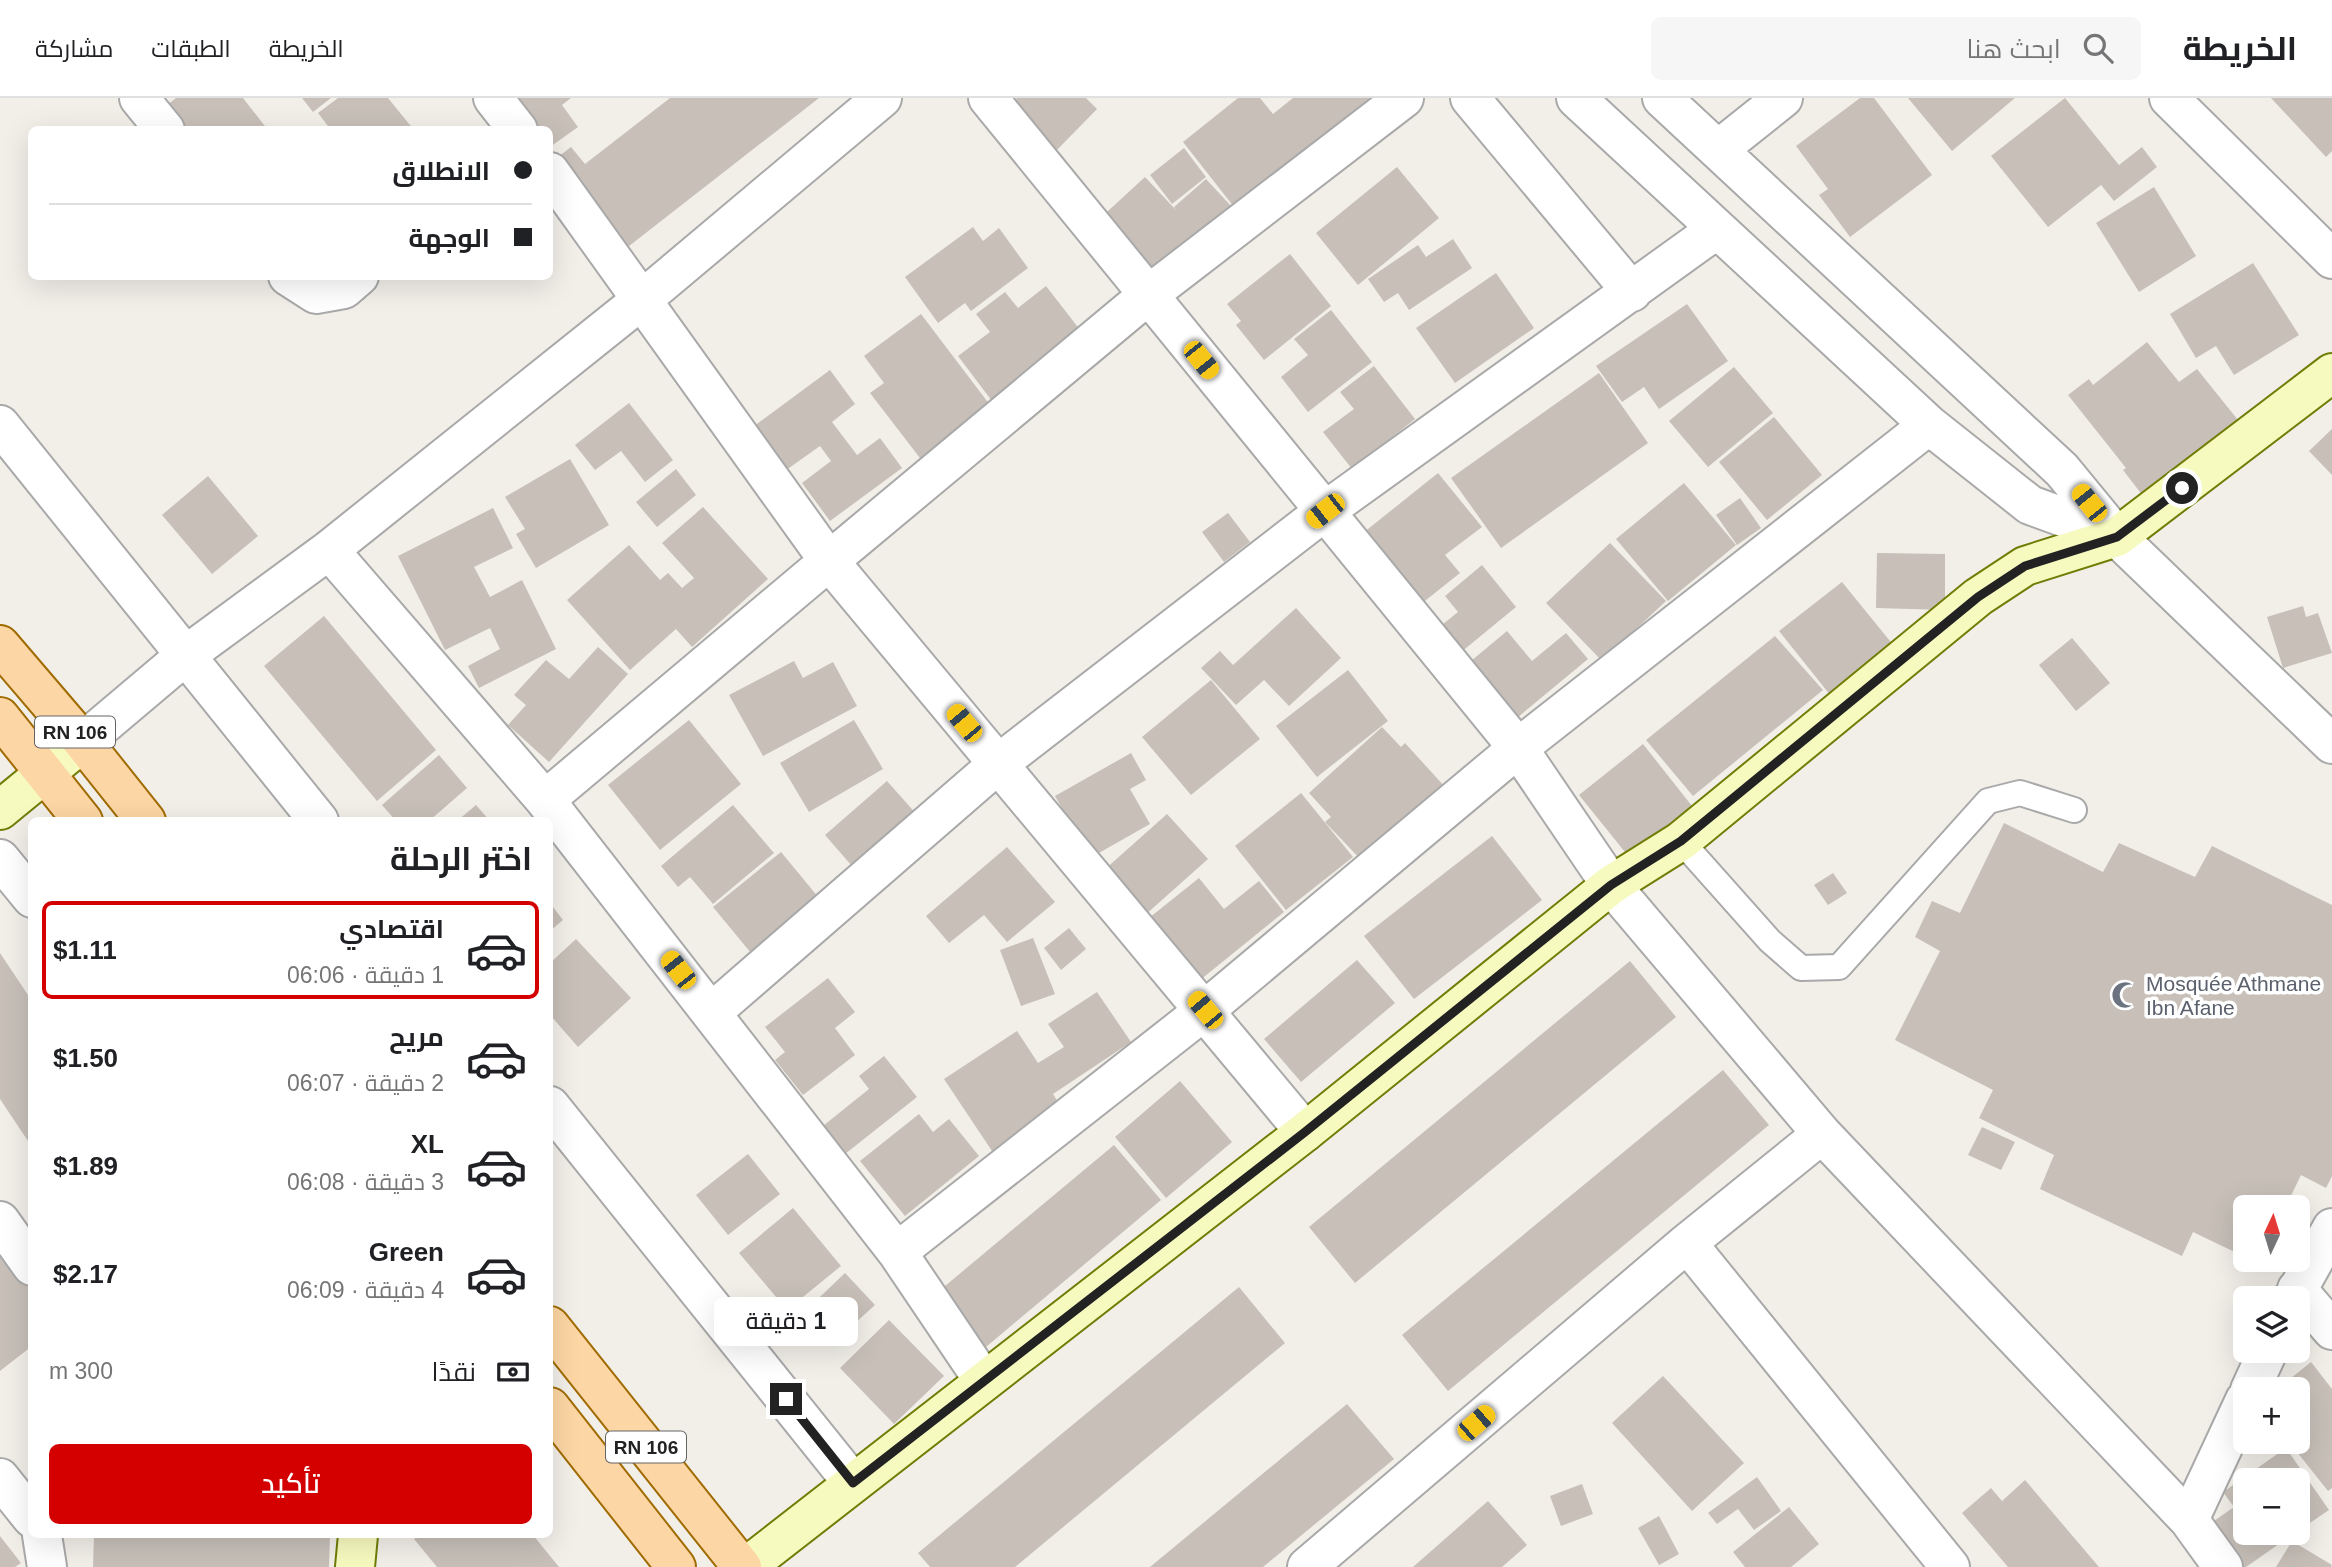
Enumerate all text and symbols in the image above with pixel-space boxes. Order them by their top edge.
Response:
search box [1651,17,2141,80]
icon: search [2079,29,2117,67]
text: الخريطة [2183,30,2297,67]
text: ابحث هنا [1967,34,2061,64]
text: مشاركة [35,35,113,62]
text: الطبقات [151,35,231,62]
text: الخريطة [269,35,344,62]
text: الانطلاق [392,156,490,186]
text: الوجهة [409,223,490,253]
car [1180,337,1223,383]
route start [2166,472,2198,504]
car [2068,480,2111,526]
car [1302,490,1349,532]
car [943,700,986,746]
road number: RN 106 [35,716,115,748]
text: اختر الرحلة [390,841,532,877]
text: اقتصادي [339,914,444,944]
icon: car [465,919,528,982]
text: $1.11 [53,935,117,965]
car [657,947,700,993]
text: 1 دقيقة · 06:06 [287,962,444,988]
place label: Mosquée Athmane Ibn Afane [2146,972,2321,1019]
mosque icon: Mosquée Athmane Ibn Afane [2110,980,2140,1010]
car [1184,987,1227,1033]
text: مريح [389,1022,444,1052]
icon: car [465,1027,528,1090]
text: $1.50 [53,1043,118,1073]
text: 2 دقيقة · 06:07 [287,1070,444,1096]
text: XL [411,1129,444,1159]
icon: car [465,1135,528,1198]
text: $1.89 [53,1151,118,1181]
text: 3 دقيقة · 06:08 [287,1169,444,1195]
north arrow [2233,1195,2310,1272]
map controls [2233,1195,2310,1545]
text: Green [369,1237,444,1267]
icon: car [465,1243,528,1306]
text: $2.17 [53,1259,118,1289]
text: 4 دقيقة · 06:09 [287,1277,444,1303]
button: layers [2233,1286,2310,1363]
callout: 1 دقيقة [714,1298,858,1346]
text: 1 دقيقة [746,1308,826,1334]
icon: cash [494,1353,532,1391]
text: نقدًا [432,1357,476,1387]
text: 300 m [49,1358,113,1384]
button: + [2233,1377,2310,1454]
route end [770,1383,802,1415]
car [1454,1401,1499,1445]
road number: RN 106 [606,1432,686,1462]
button: تأكيد [49,1444,532,1524]
button: − [2233,1468,2310,1545]

